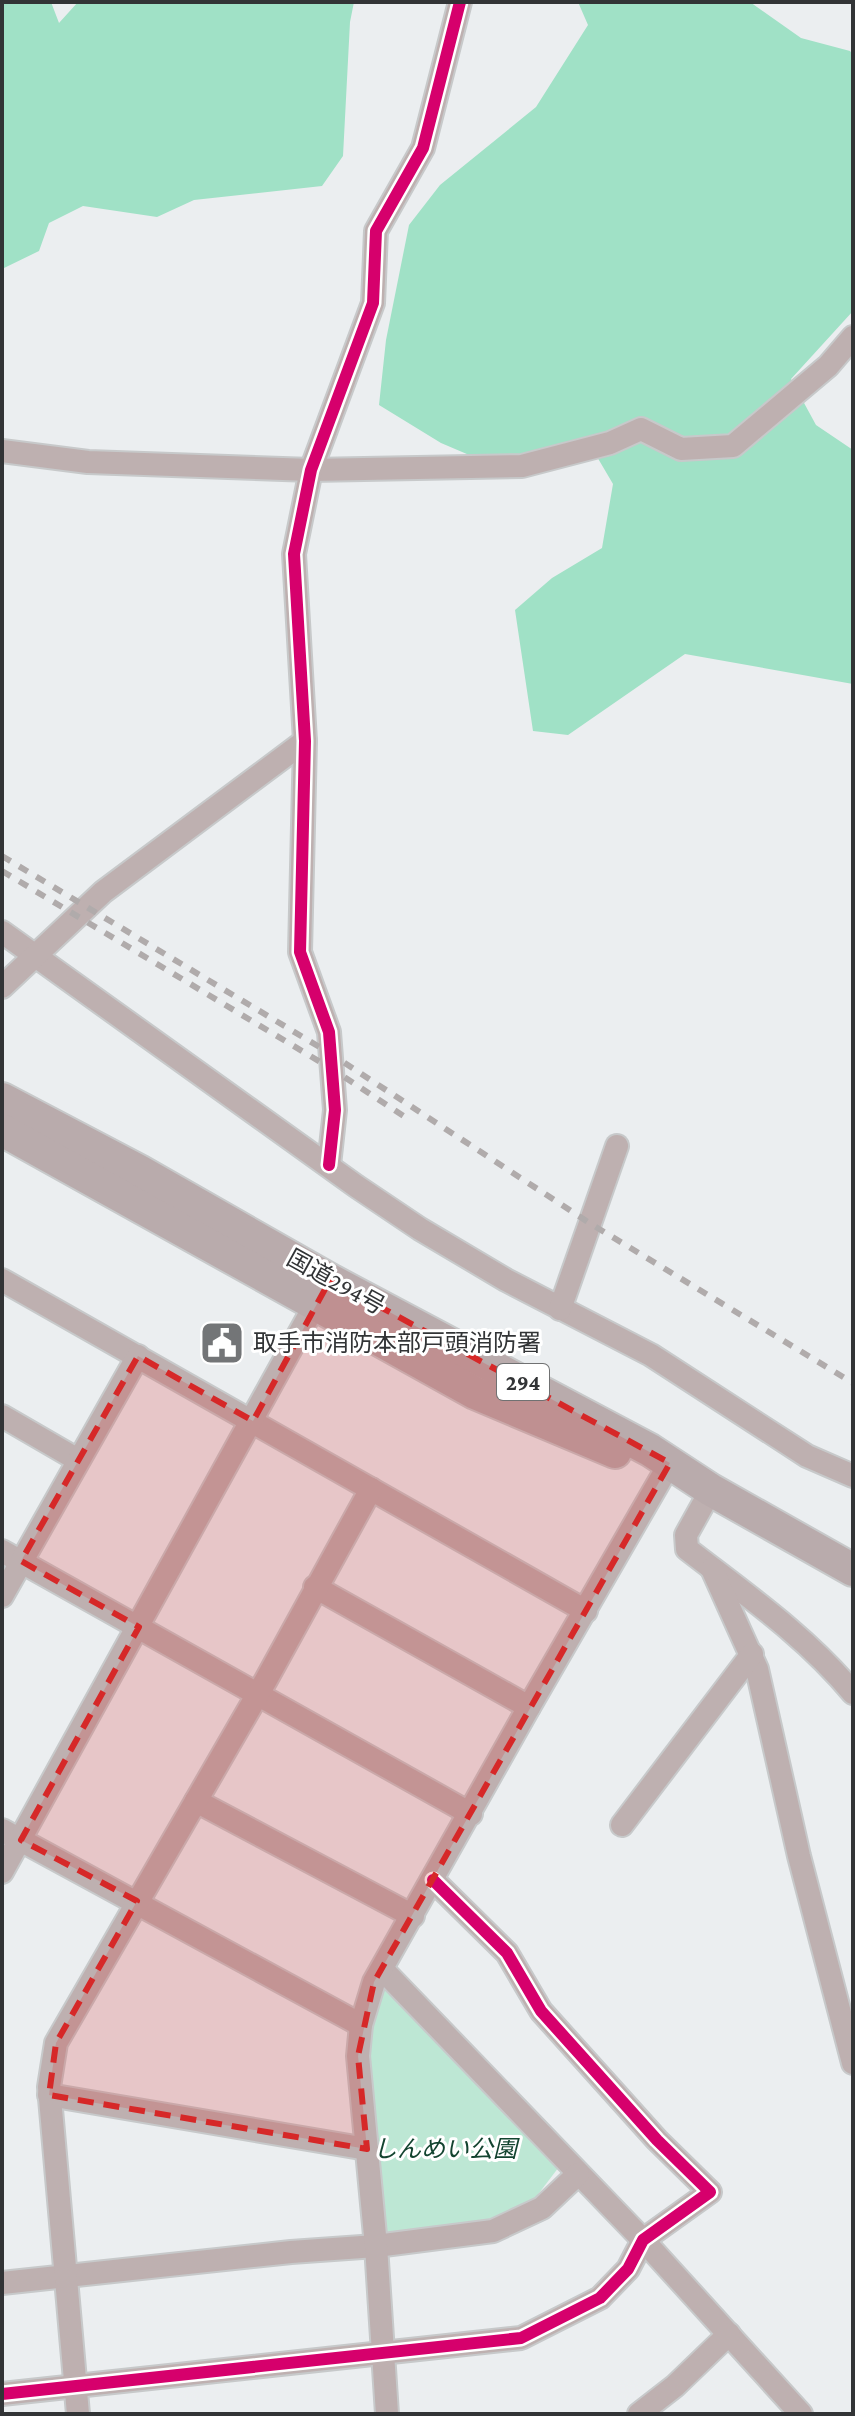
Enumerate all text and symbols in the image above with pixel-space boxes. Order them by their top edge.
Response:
street label: 国道294号 [283,1244,390,1319]
public building icon: 取手市消防本部戸頭消防署 [198,1319,246,1367]
place label: 取手市消防本部戸頭消防署 [253,1329,541,1356]
road number: 294 [497,1364,549,1400]
park label: しんめい公園 [373,2135,520,2162]

